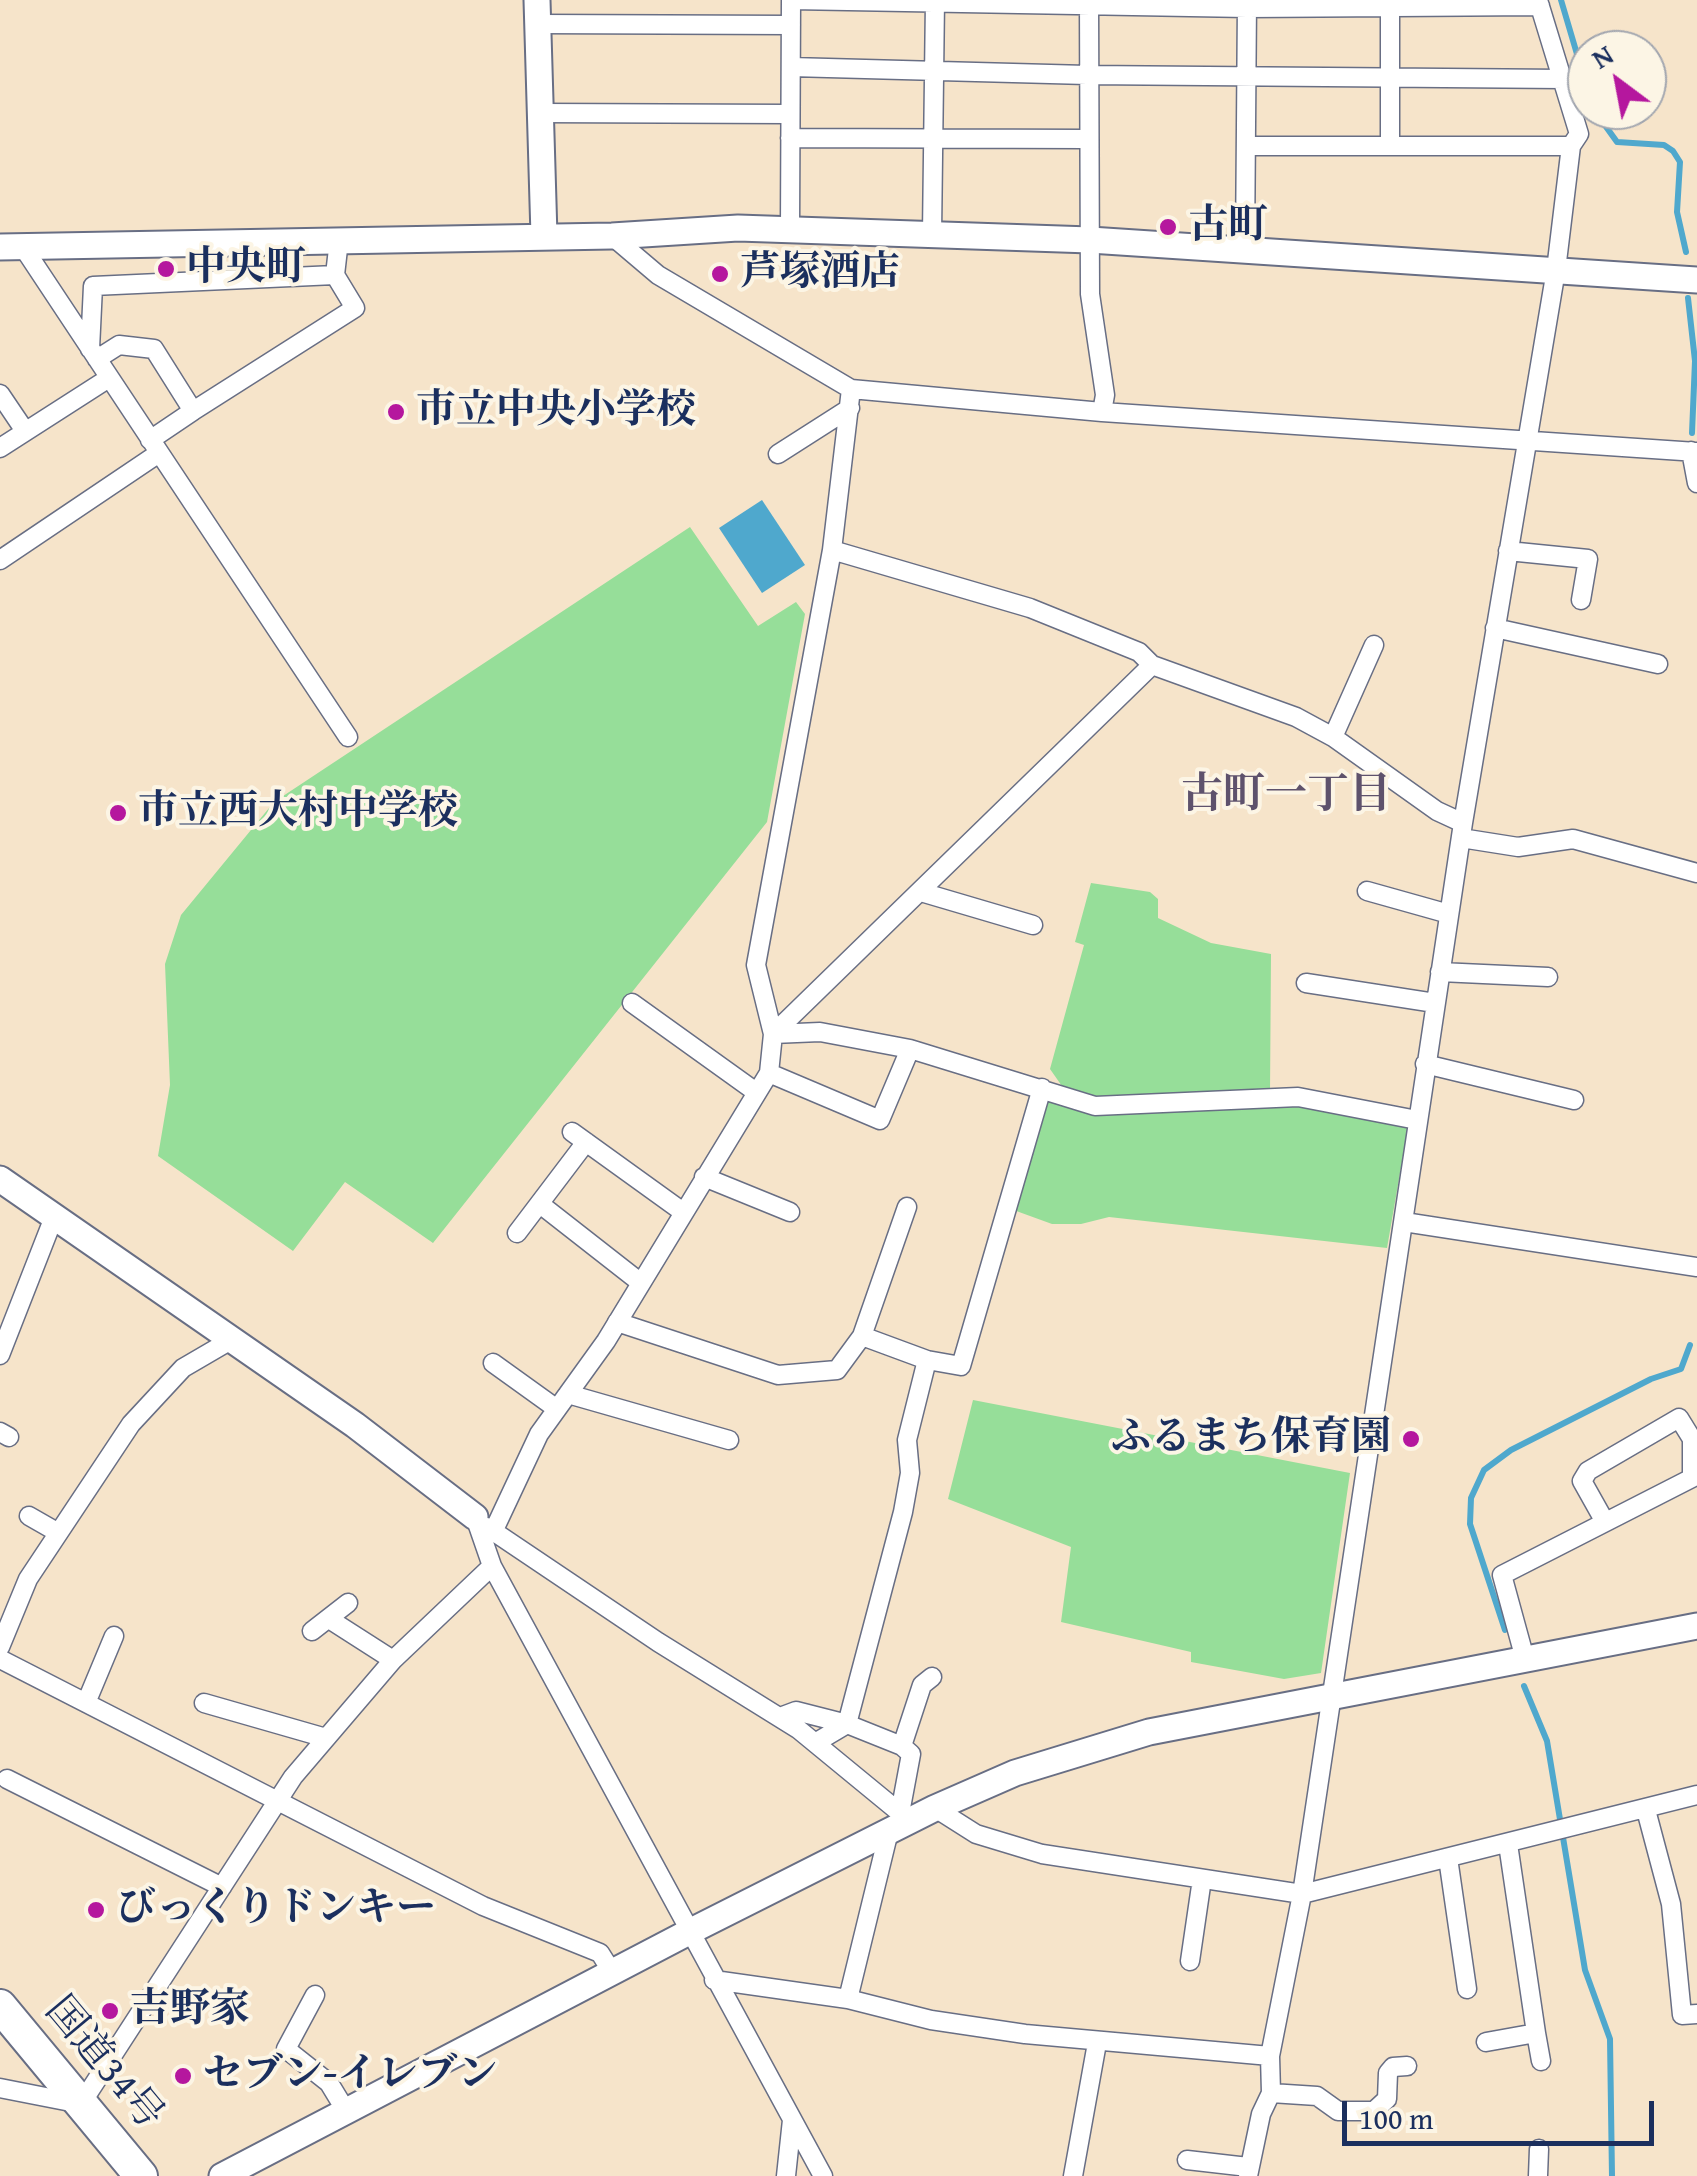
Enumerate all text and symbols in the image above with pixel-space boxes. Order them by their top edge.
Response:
north arrow [1567,30,1667,130]
text: N [1583,33,1621,78]
place label: 古町 [1188,203,1268,251]
marker: 古町 [1157,216,1179,238]
place label: 中央町 [186,245,306,293]
place label: 芦塚酒店 [740,250,900,298]
marker: 中央町 [155,258,177,280]
marker: 芦塚酒店 [709,263,731,285]
place label: 市立中央小学校 [416,388,696,436]
marker: 市立中央小学校 [385,401,407,423]
district label: 古町一丁目 [1181,771,1391,821]
place label: 市立西大村中学校 [138,789,458,837]
marker: 市立西大村中学校 [107,802,129,824]
place label: ふるまち保育園 [1111,1415,1391,1463]
marker: ふるまち保育園 [1400,1428,1422,1450]
place label: びっくりドンキー [116,1886,436,1934]
marker: びっくりドンキー [85,1899,107,1921]
place label: 吉野家 [130,1987,250,2035]
street label: 国道34号 [34,1988,172,2140]
marker: 吉野家 [99,2000,121,2022]
place label: セブン-イレブン [203,2052,497,2100]
marker: セブン-イレブン [172,2065,194,2087]
scale bar [1347,2081,1660,2143]
text: 100 m [1359,2096,1433,2140]

